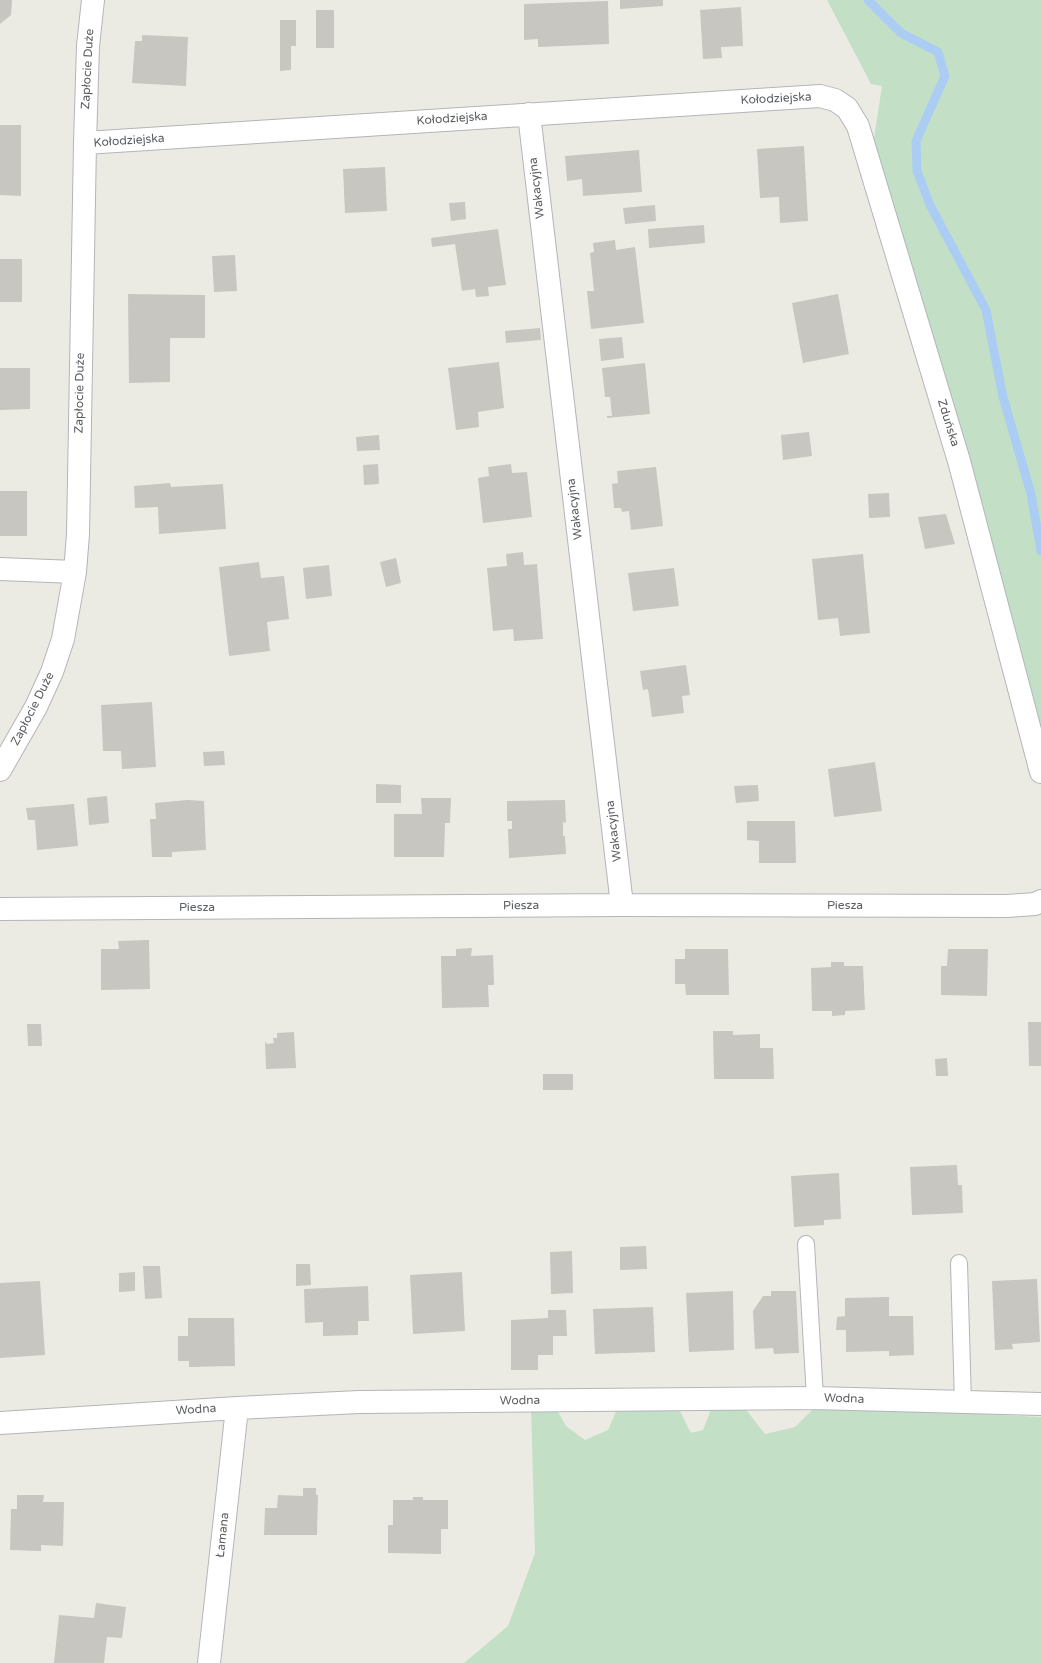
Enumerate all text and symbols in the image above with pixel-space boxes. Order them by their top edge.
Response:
street label: Zapłocie Duże [79,28,97,110]
street label: Kołodziejska [740,90,812,108]
street label: Kołodziejska [416,109,488,129]
street label: Kołodziejska [93,131,165,151]
street label: Wakacyjna [526,157,548,219]
street label: Zapłocie Duże [72,353,88,433]
street label: Zduńska [934,398,962,448]
street label: Wakacyjna [564,478,586,540]
street label: Zapłocie Duże [8,670,58,748]
street label: Wakacyjna [603,800,625,862]
street label: Piesza [503,898,539,914]
street label: Piesza [827,899,863,913]
street label: Piesza [179,901,215,915]
street label: Wodna [824,1391,864,1407]
street label: Wodna [500,1393,540,1409]
street label: Wodna [175,1401,217,1419]
street label: Łamana [213,1512,233,1558]

